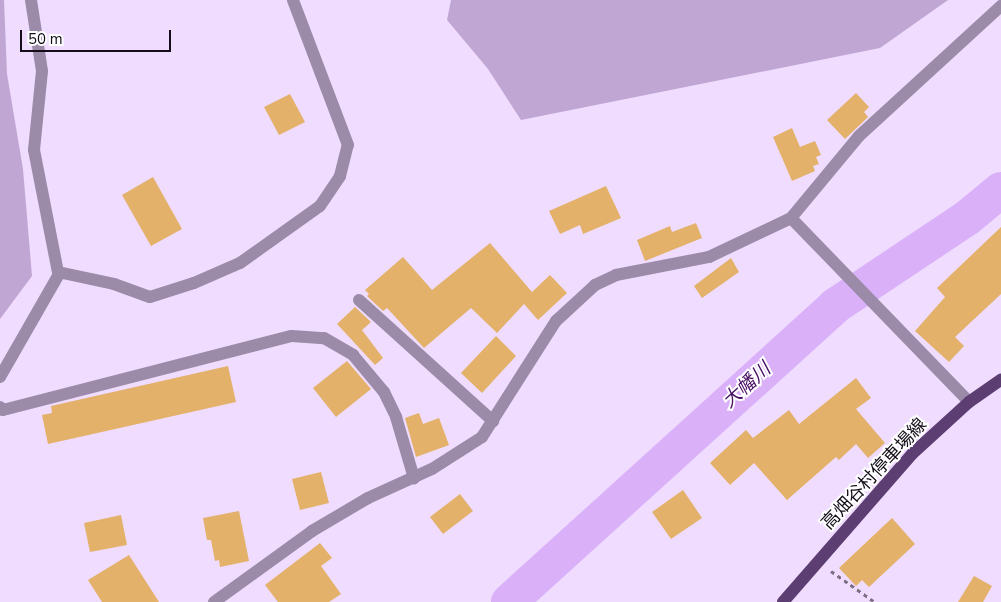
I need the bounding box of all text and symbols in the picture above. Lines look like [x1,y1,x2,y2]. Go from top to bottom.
scale bar [22,20,174,52]
text: 50 m [28,29,63,49]
water label: 大幡川 [718,358,776,414]
street label: 高畑谷村停車場線 [817,414,931,534]

